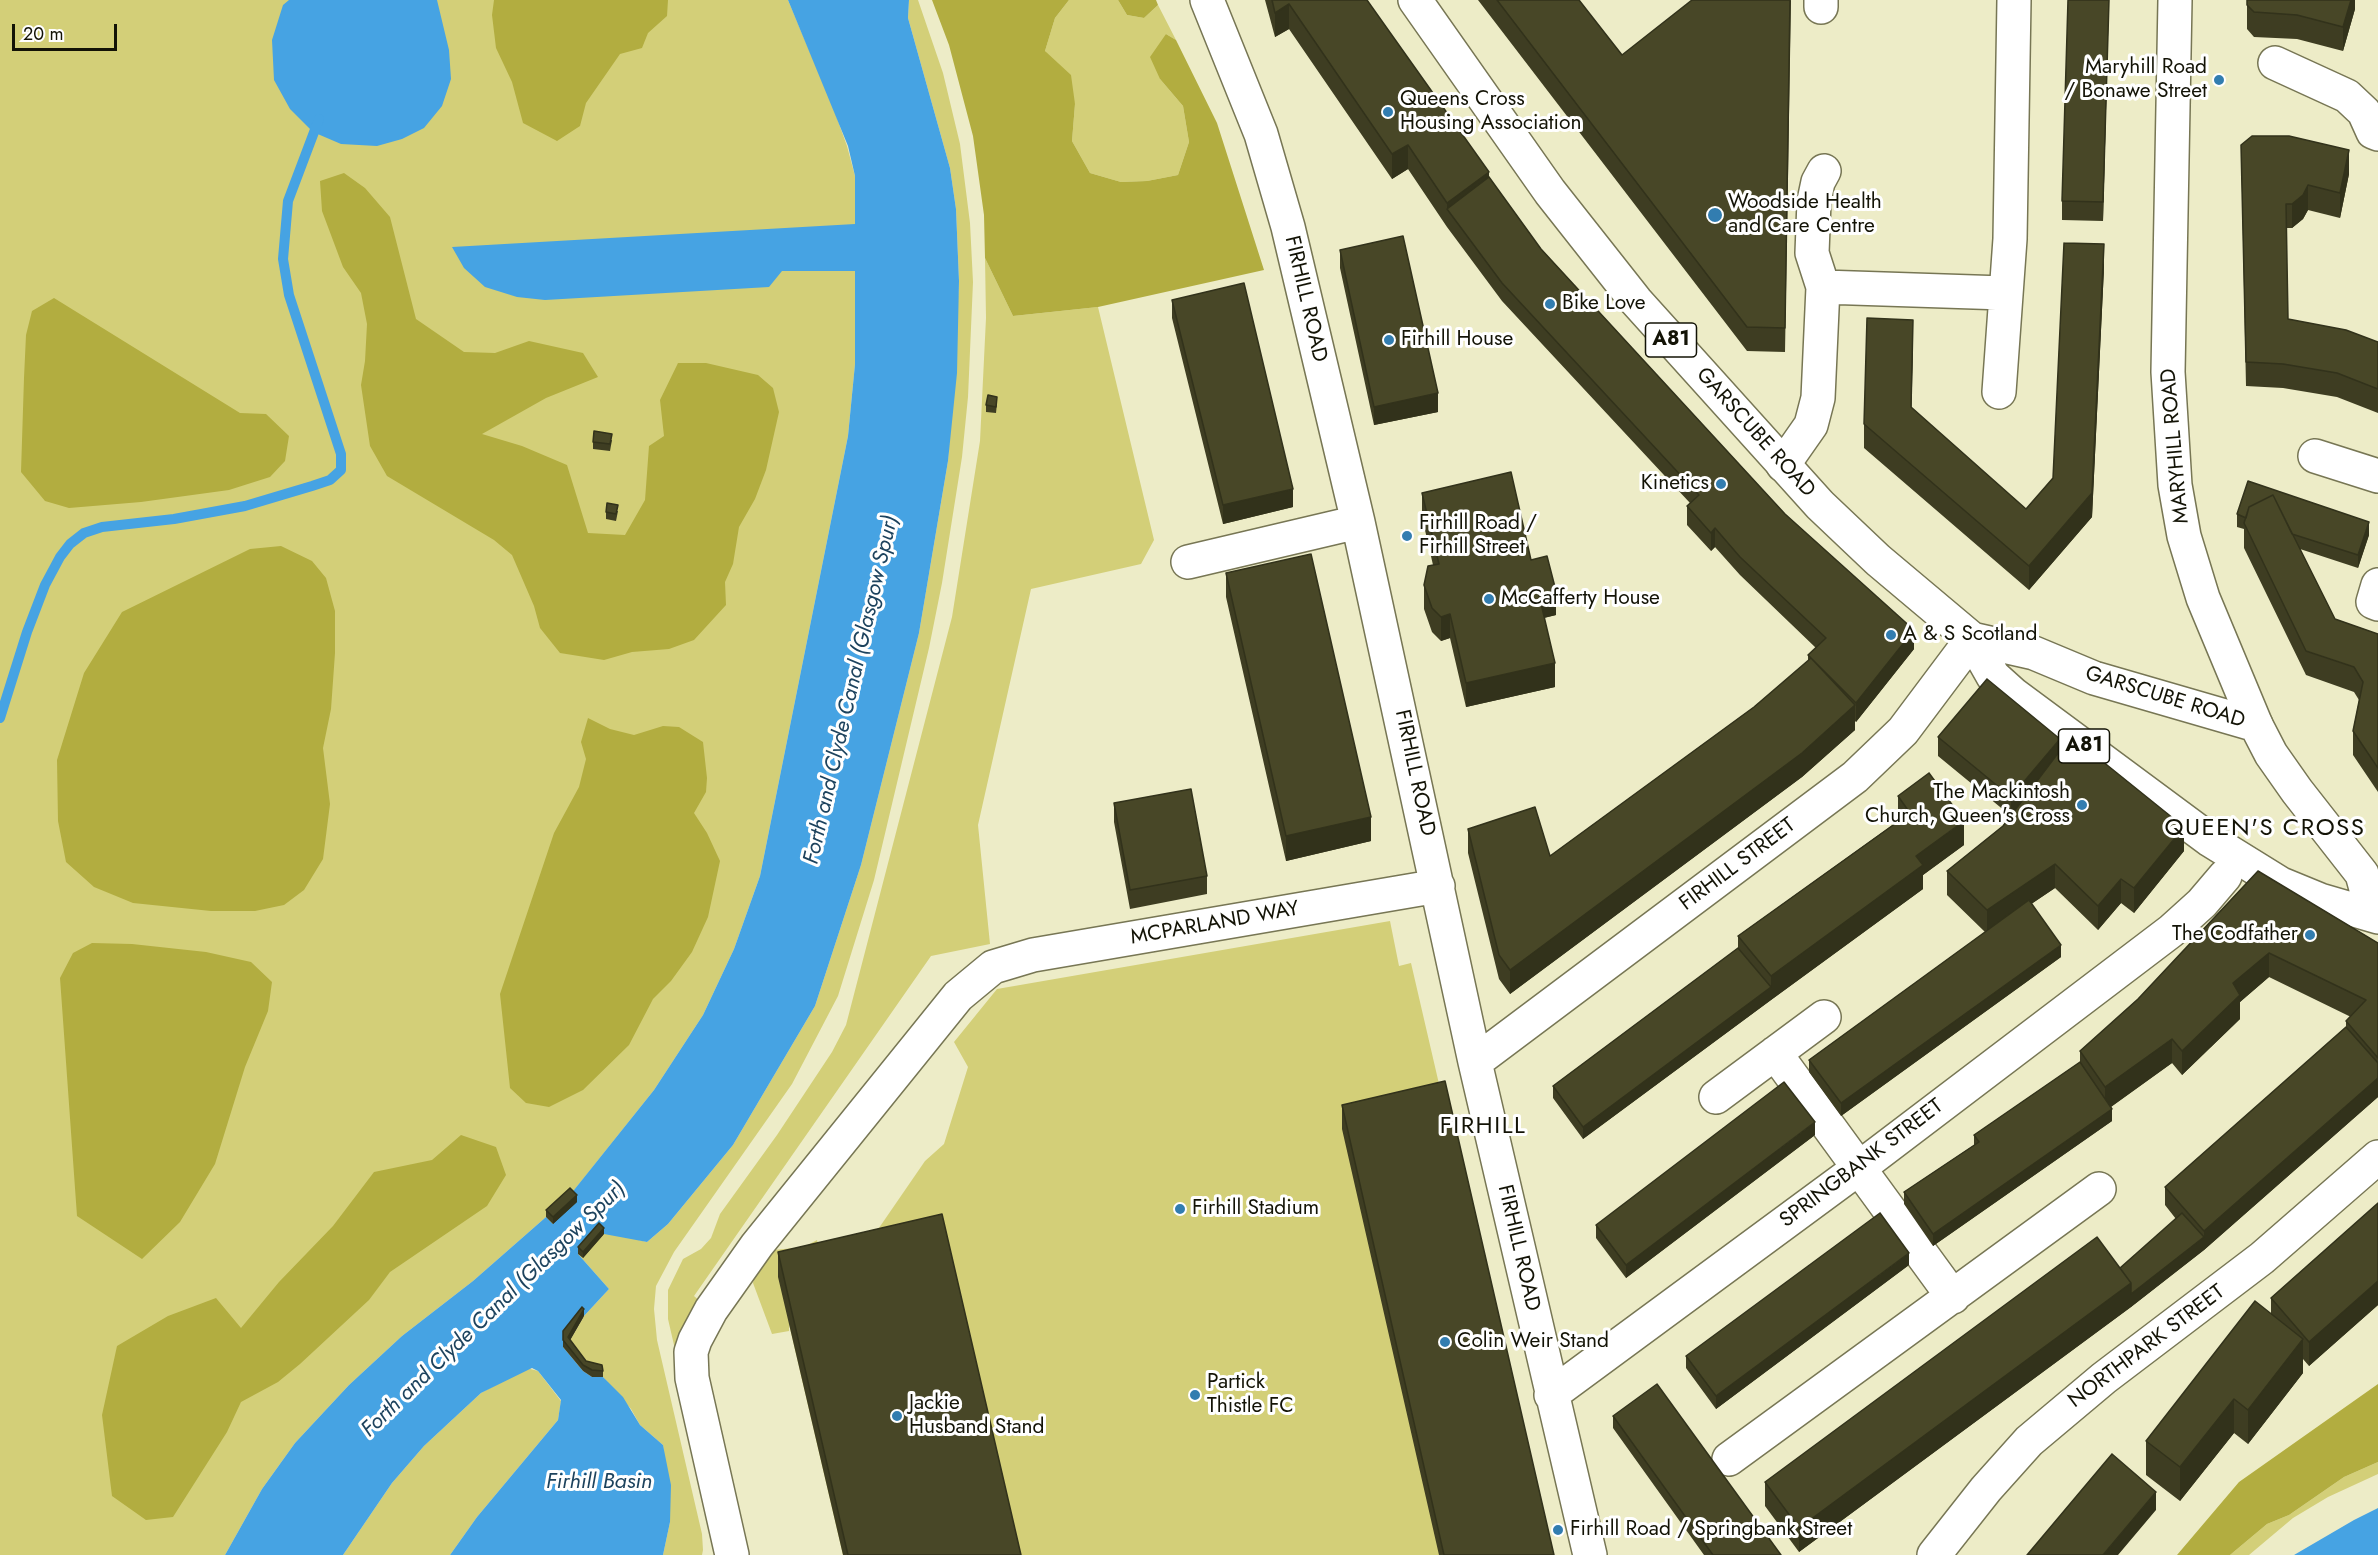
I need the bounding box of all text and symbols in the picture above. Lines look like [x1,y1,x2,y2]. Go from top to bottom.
scale bar [15,12,120,50]
text: 20 m [23,21,63,47]
place label: Maryhill Road / Bonawe Street [2064,55,2207,105]
marker: Maryhill Road / Bonawe Street [2212,73,2226,87]
place label: Queens Cross Housing Association [1400,87,1582,137]
marker: Queens Cross Housing Association [1381,105,1395,119]
place label: Woodside Health and Care Centre [1728,190,1882,240]
marker: Woodside Health and Care Centre [1706,206,1724,224]
street label: FIRHILL ROAD [1278,234,1332,364]
place label: Bike Love [1562,291,1646,317]
marker: Bike Love [1543,297,1557,311]
road number: A81 [1646,323,1696,357]
place label: Firhill House [1401,327,1513,353]
marker: Firhill House [1382,333,1396,347]
street label: GARSCUBE ROAD [1690,363,1820,503]
street label: MARYHILL ROAD [2157,367,2195,525]
place label: Kinetics [1641,471,1709,497]
marker: Kinetics [1714,477,1728,491]
place label: Firhill Road / Firhill Street [1419,511,1537,561]
water label: Forth and Clyde Canal (Glasgow Spur) [799,513,905,867]
marker: Firhill Road / Firhill Street [1400,529,1414,543]
place label: McCafferty House [1501,586,1660,612]
marker: McCafferty House [1482,592,1496,606]
place label: A & S Scotland [1903,622,2037,648]
marker: A & S Scotland [1884,628,1898,642]
street label: GARSCUBE ROAD [2082,662,2248,734]
street label: FIRHILL ROAD [1388,707,1440,839]
road number: A81 [2058,729,2110,763]
place label: The Mackintosh Church, Queen's Cross [1865,780,2070,830]
marker: The Mackintosh Church, Queen's Cross [2075,798,2089,812]
street label: FIRHILL STREET [1675,813,1801,917]
district label: QUEEN'S CROSS [2165,815,2365,843]
street label: MCPARLAND WAY [1129,897,1301,951]
place label: The Codfather [2172,922,2298,948]
marker: The Codfather [2303,928,2317,942]
street label: SPRINGBANK STREET [1775,1094,1949,1234]
district label: FIRHILL [1440,1113,1526,1141]
water label: Forth and Clyde Canal (Glasgow Spur) [356,1177,632,1443]
street label: FIRHILL ROAD [1491,1183,1545,1313]
place label: Firhill Stadium [1192,1196,1319,1222]
marker: Firhill Stadium [1173,1202,1187,1216]
street label: NORTHPARK STREET [2064,1280,2230,1414]
place label: Colin Weir Stand [1457,1329,1609,1355]
marker: Colin Weir Stand [1438,1335,1452,1349]
place label: Partick Thistle FC [1207,1370,1294,1420]
marker: Partick Thistle FC [1188,1388,1202,1402]
place label: Jackie Husband Stand [909,1391,1045,1441]
marker: Jackie Husband Stand [890,1409,904,1423]
water label: Firhill Basin [546,1470,652,1496]
place label: Firhill Road / Springbank Street [1570,1517,1852,1543]
marker: Firhill Road / Springbank Street [1551,1523,1565,1537]

